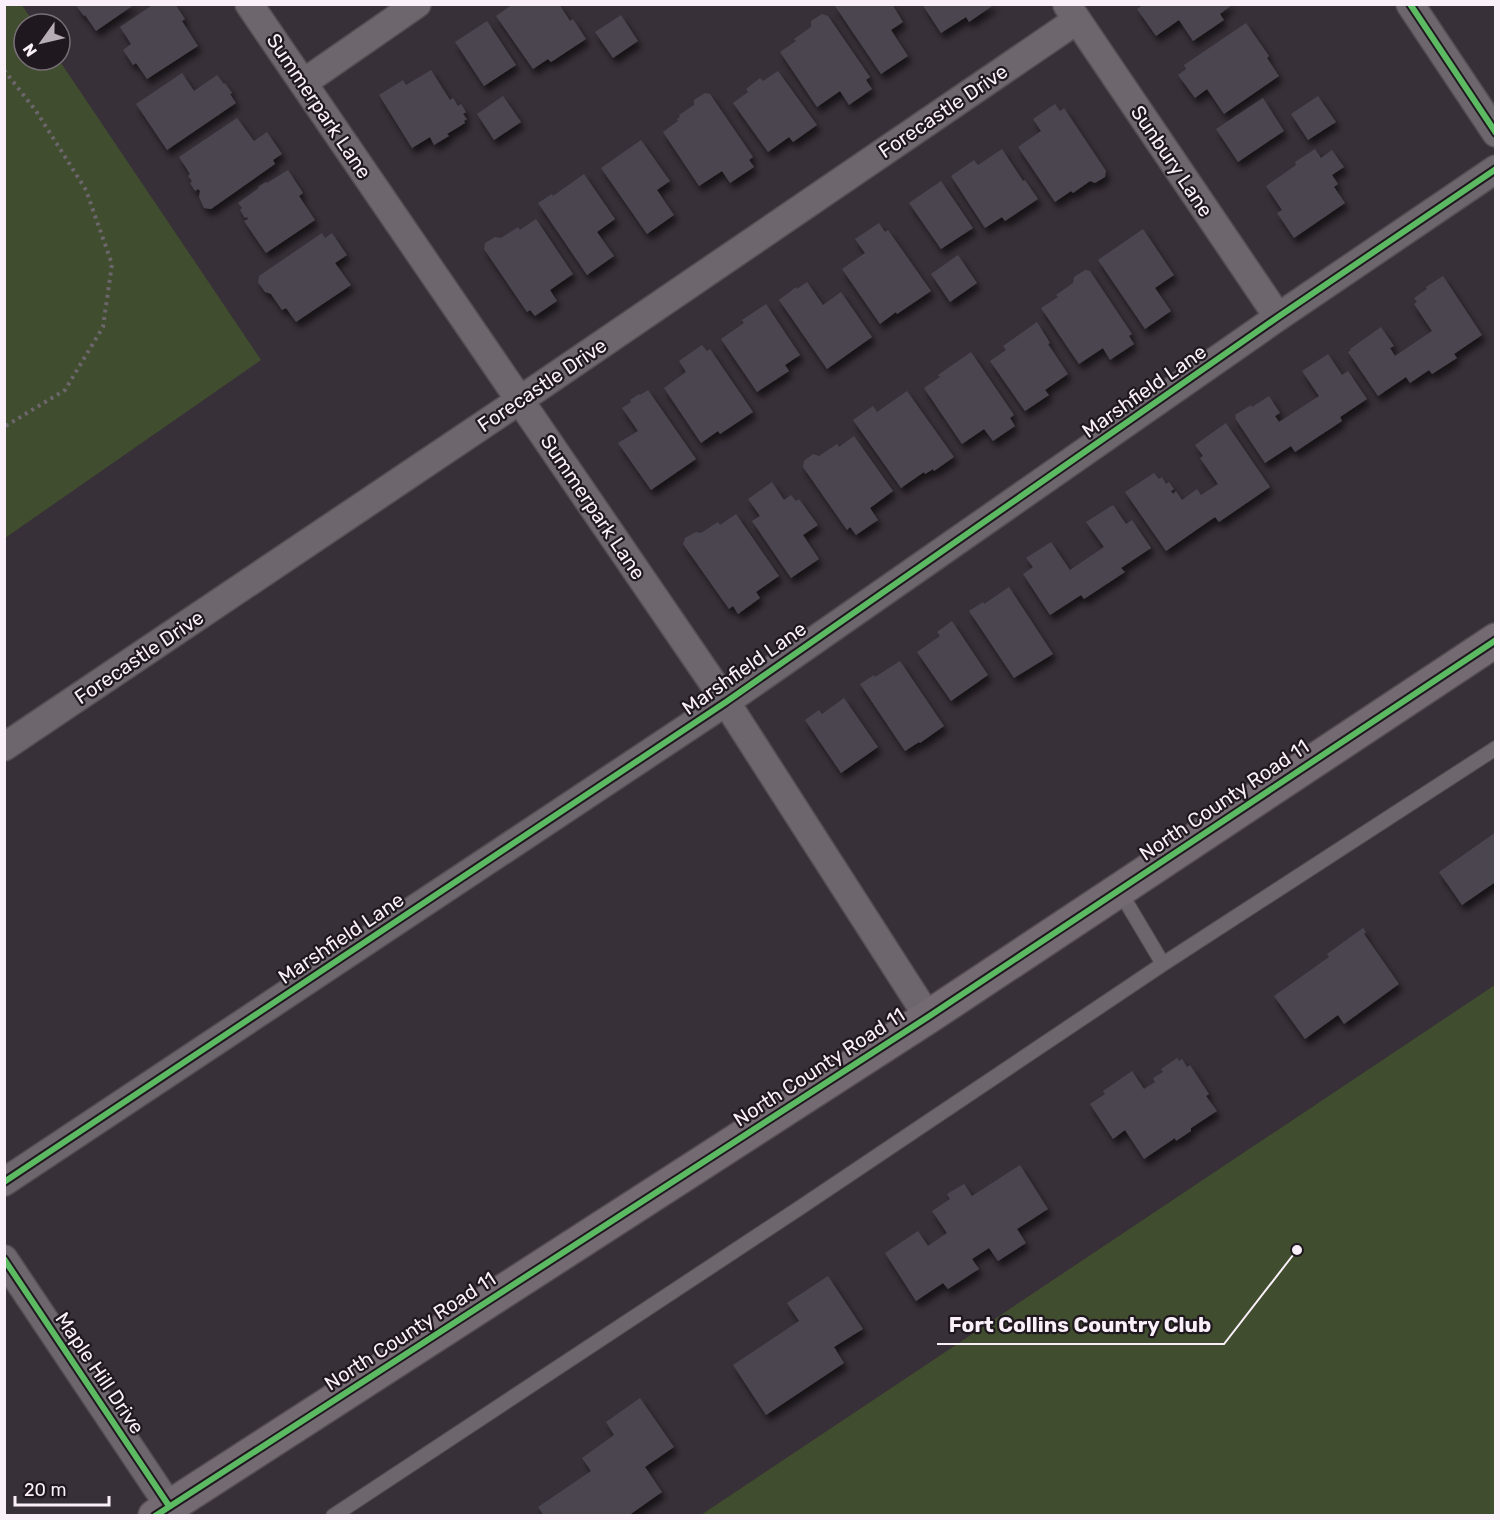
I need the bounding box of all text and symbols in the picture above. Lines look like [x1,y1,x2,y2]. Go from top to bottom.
north arrow [12,12,72,72]
street label: Summerpark Lane [262,29,376,183]
text: N [19,40,41,60]
street label: Forecastle Drive [874,59,1012,163]
street label: Sunbury Lane [1126,101,1218,221]
street label: Forecastle Drive [473,333,611,437]
street label: Marshfield Lane [1077,339,1211,443]
street label: Summerpark Lane [536,430,650,584]
street label: Forecastle Drive [70,605,208,709]
street label: Marshfield Lane [677,616,811,720]
street label: North County Road 11 [1135,734,1313,866]
street label: Marshfield Lane [274,887,408,989]
street label: North County Road 11 [729,1003,909,1131]
street label: North County Road 11 [320,1267,500,1395]
callout: Fort Collins Country Club [937,1305,1224,1344]
street label: Maple Hill Drive [50,1308,150,1438]
text: Fort Collins Country Club [949,1312,1211,1337]
scale bar [15,1469,110,1507]
text: 20 m [24,1479,66,1501]

